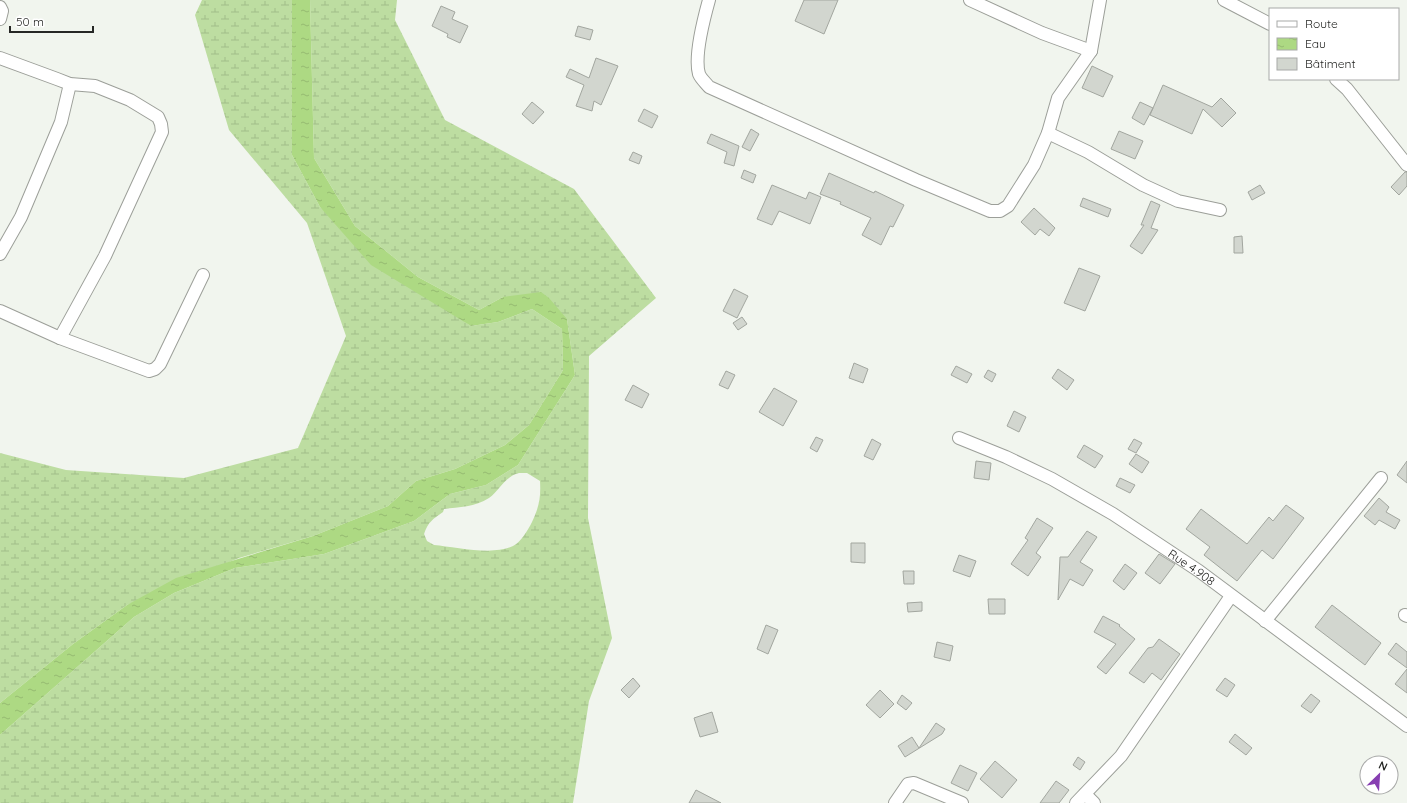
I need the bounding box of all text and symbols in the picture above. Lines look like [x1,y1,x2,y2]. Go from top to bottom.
scale bar [10,8,93,34]
legend [1269,8,1399,80]
text: 50 m [16,14,44,29]
text: Route [1305,16,1338,31]
text: Eau [1305,36,1326,51]
text: Bâtiment [1305,56,1355,71]
street label: Rue 4.908 [1166,545,1218,588]
north arrow [1359,755,1399,795]
text: N [1377,758,1390,774]

